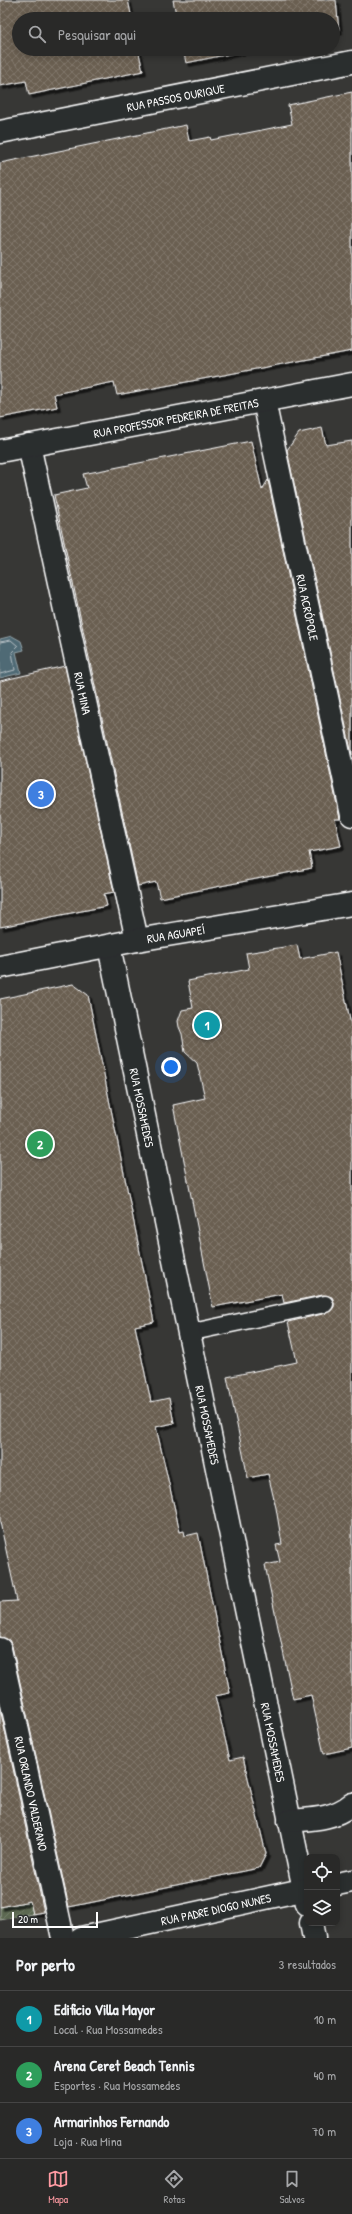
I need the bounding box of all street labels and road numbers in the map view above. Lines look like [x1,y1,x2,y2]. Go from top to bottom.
street label: RUA PASSOS OURIQUE [125,79,227,115]
street label: RUA PROFESSOR PEDREIRA DE FREITAS [92,393,260,442]
street label: RUA ACRÓPOLE [293,573,323,643]
street label: RUA MINA [70,670,96,716]
street label: RUA AGUAPEÍ [145,920,206,947]
street label: RUA MOSSAMEDES [126,1067,159,1149]
street label: RUA MOSSAMEDES [192,1384,225,1466]
street label: RUA MOSSAMEDES [257,1701,290,1784]
street label: RUA ORLANDO VALDERANO [11,1735,52,1853]
street label: RUA PADRE DIOGO NUNES [159,1888,273,1929]

